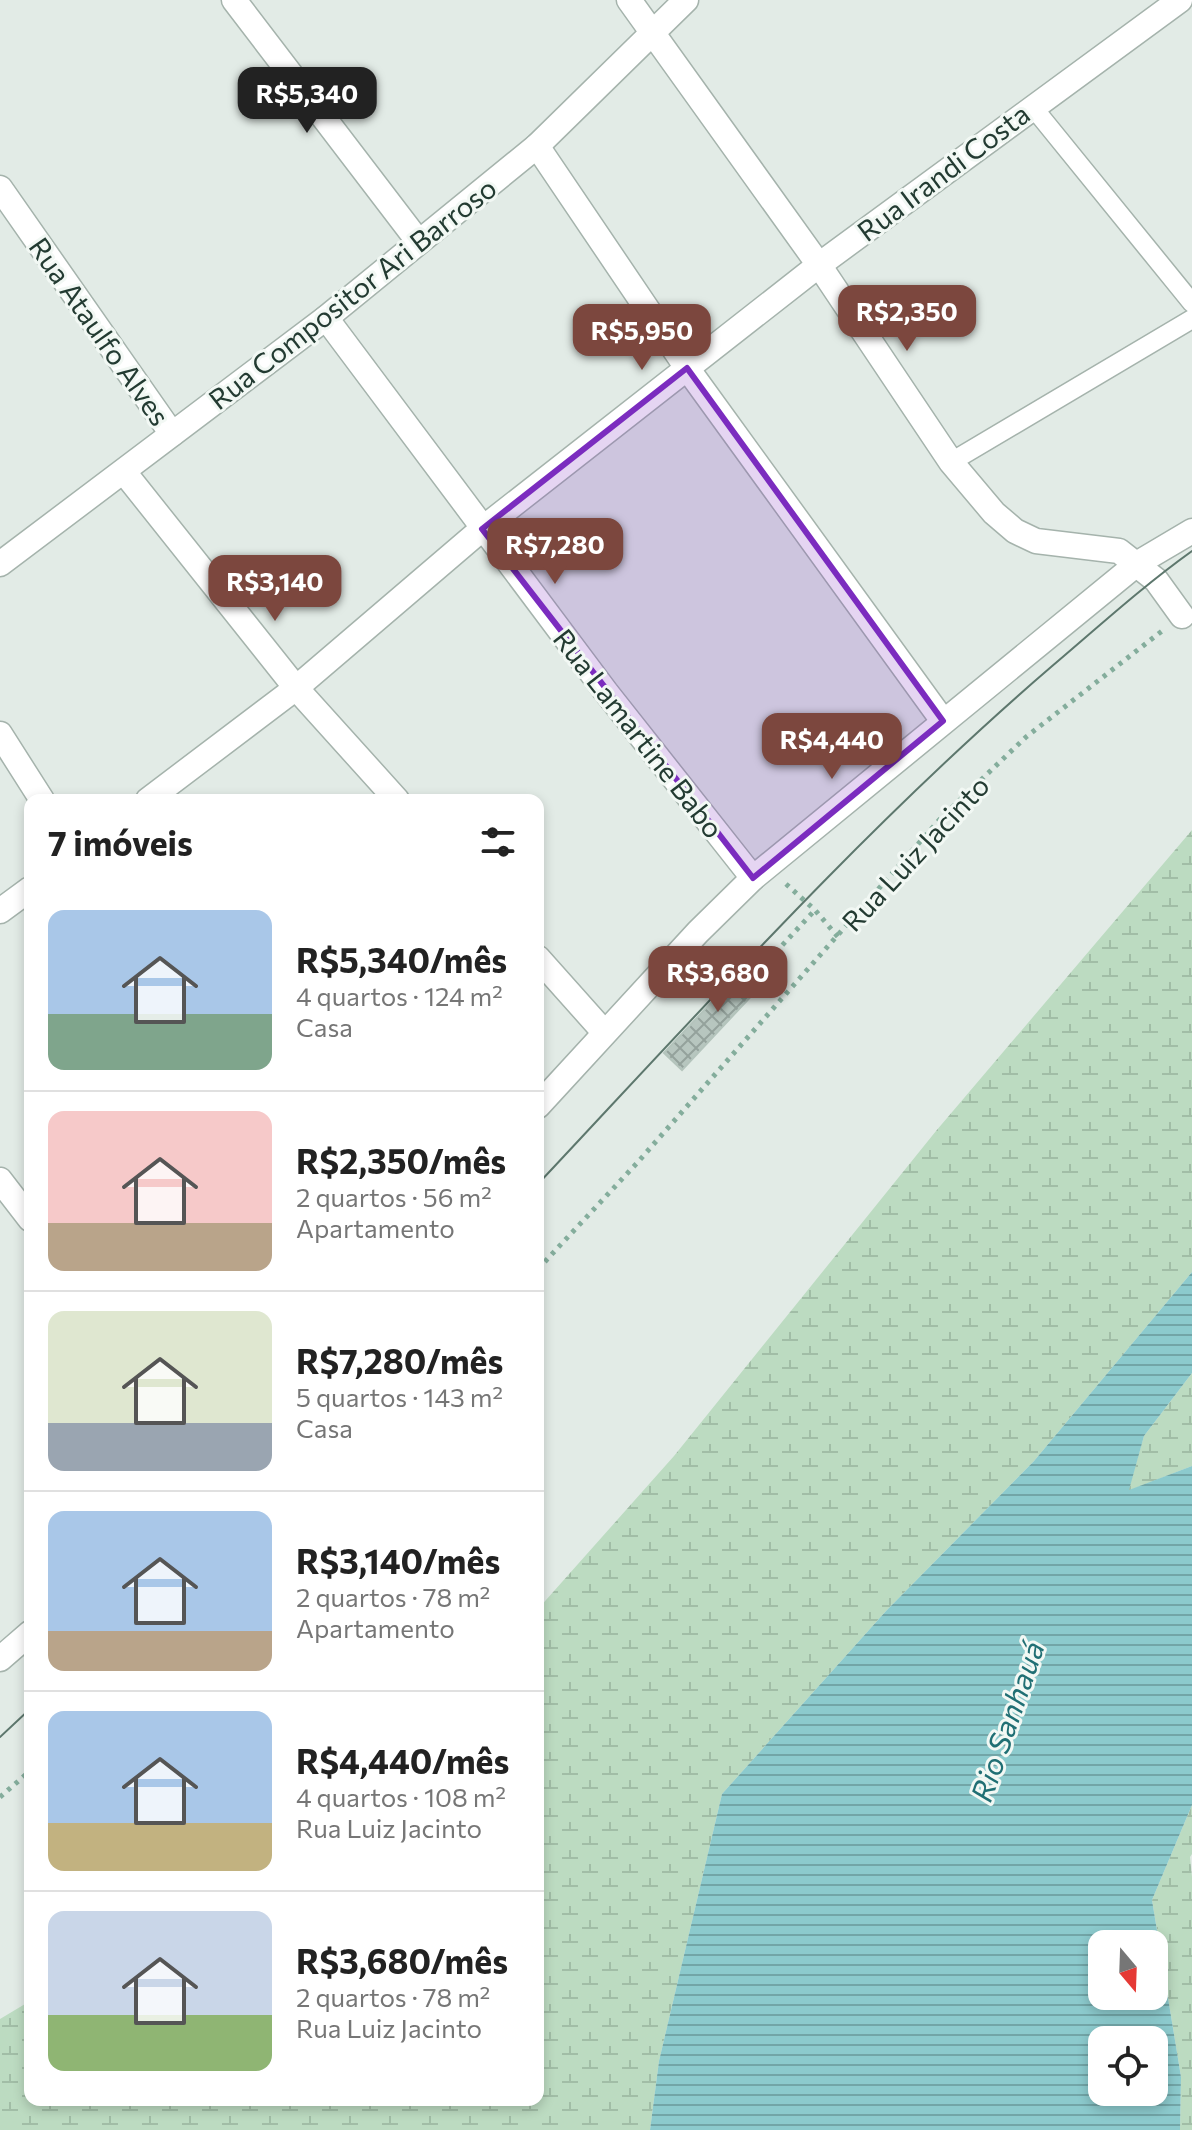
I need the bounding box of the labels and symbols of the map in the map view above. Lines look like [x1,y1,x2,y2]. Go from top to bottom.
pin: R$5,340 [233,67,381,135]
street label: Rua Irandi Costa [850,96,1036,248]
street label: Rua Compositor Ari Barroso [201,170,503,416]
street label: Rua Ataulfo Alves [23,230,177,432]
pin: R$2,350 [833,285,981,353]
pin: R$5,950 [568,304,716,372]
pin: R$7,280 [481,518,629,586]
pin: R$3,140 [201,555,349,623]
street label: Rua Lamartine Babo [547,622,731,844]
pin: R$4,440 [758,713,906,781]
street label: Rua Luiz Jacinto [834,768,996,938]
pin: R$3,680 [644,946,792,1014]
water label: Rio Sanhauá [961,1636,1051,1806]
north arrow [1088,1930,1168,2010]

